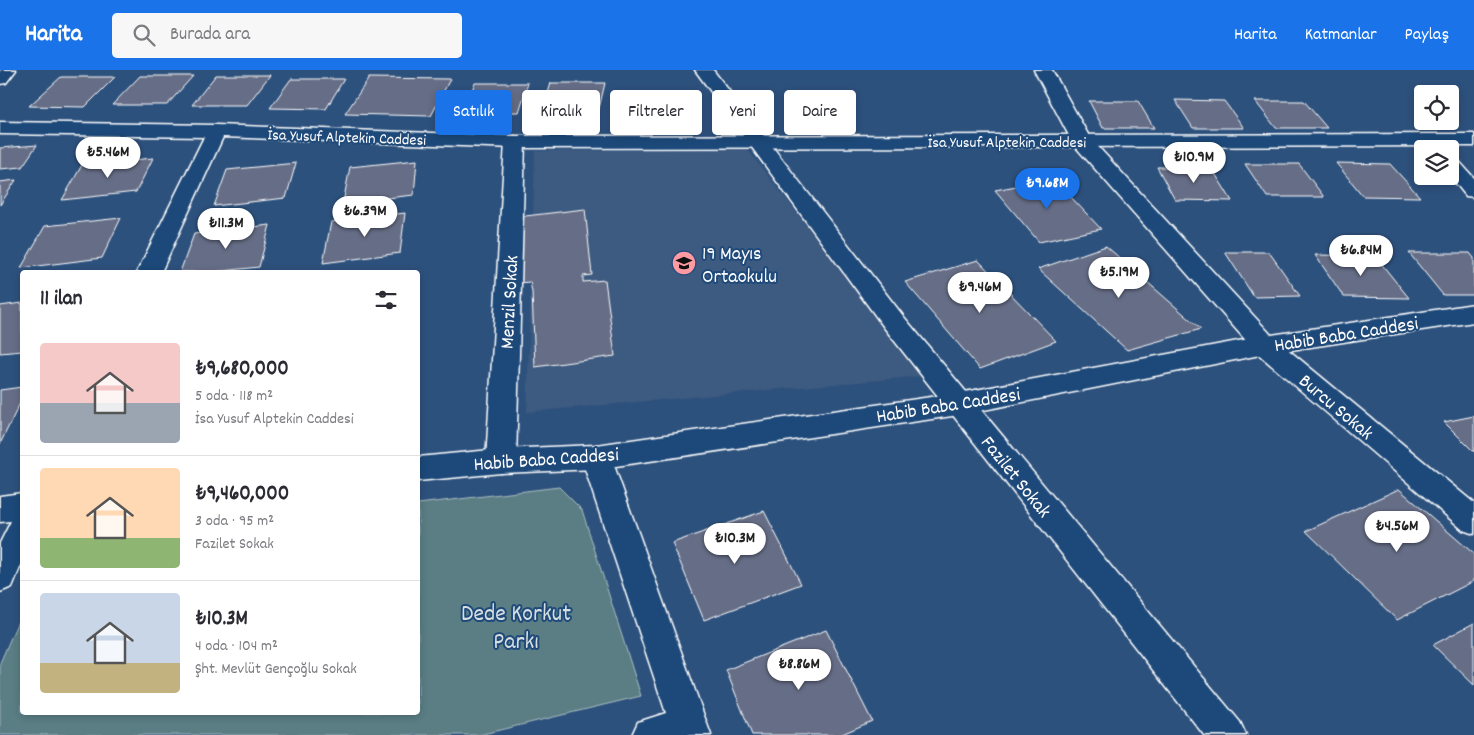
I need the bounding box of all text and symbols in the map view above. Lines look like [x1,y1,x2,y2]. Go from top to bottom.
search box [112,13,462,58]
text: Harita [25,18,82,52]
icon: search [130,21,158,49]
text: Burada ara [170,22,250,49]
text: Harita [1234,23,1277,48]
text: Katmanlar [1305,23,1377,48]
text: Paylaş [1405,23,1449,48]
map controls [1414,85,1459,185]
button: locate [1414,85,1459,130]
chip: Satılık [435,90,512,135]
chip: Kiralık [522,90,600,135]
chip: Filtreler [610,90,702,135]
chip: Yeni [712,90,774,135]
chip: Daire [784,90,856,135]
street label: İsa Yusuf Alptekin Caddesi [267,124,427,153]
street label: İsa Yusuf Alptekin Caddesi [928,132,1086,155]
pin: ₺5.46M [67,136,149,179]
button: layers [1414,140,1459,185]
text: ₺5.46M [87,141,129,164]
pin: ₺10.9M [1153,142,1235,184]
text: ₺10.9M [1174,146,1214,169]
pin: ₺9.68M [1006,168,1088,210]
text: ₺9.68M [1026,172,1068,195]
pin: ₺6.39M [324,196,406,238]
text: ₺6.39M [343,200,387,223]
pin: ₺11.3M [185,208,267,250]
text: ₺11.3M [208,212,244,235]
pin: ₺6.84M [1320,234,1402,277]
text: ₺6.84M [1340,239,1382,262]
place label: 19 Mayıs Ortaokulu [702,241,777,292]
school or university icon: 19 Mayıs Ortaokulu [671,250,697,276]
street label: Menzil Sokak [495,255,527,350]
pin: ₺5.19M [1078,256,1160,299]
text: ₺5.19M [1099,261,1139,284]
pin: ₺9.46M [939,272,1021,314]
text: ₺9.46M [959,276,1001,299]
text: 11 ilan [40,285,82,315]
icon: filters [372,286,400,314]
street label: Habib Baba Caddesi [1272,311,1421,361]
text: ₺9,680,000 [195,355,289,385]
icon: home [80,363,140,423]
street label: Burcu Sokak [1291,369,1379,448]
street label: Habib Baba Caddesi [874,382,1023,432]
text: 5 oda · 118 m² [195,385,273,408]
text: İsa Yusuf Alptekin Caddesi [195,408,354,431]
street label: Fazilet Sokak [973,431,1057,525]
street label: Habib Baba Caddesi [473,442,620,480]
text: ₺9,460,000 [195,480,289,510]
icon: home [80,488,140,548]
text: 3 oda · 95 m² [195,510,274,533]
pin: ₺4.56M [1356,510,1438,553]
text: ₺4.56M [1376,515,1418,538]
pin: ₺10.3M [694,522,776,565]
text: ₺10.3M [715,527,755,550]
text: Fazilet Sokak [195,533,274,556]
park label: Dede Korkut Parkı [461,598,571,660]
text: ₺10.3M [195,605,248,635]
icon: home [80,613,140,673]
text: 4 oda · 104 m² [195,635,278,658]
pin: ₺8.86M [758,648,840,691]
text: ₺8.86M [778,653,820,676]
text: Şht. Mevlüt Gençoğlu Sokak [195,658,357,681]

